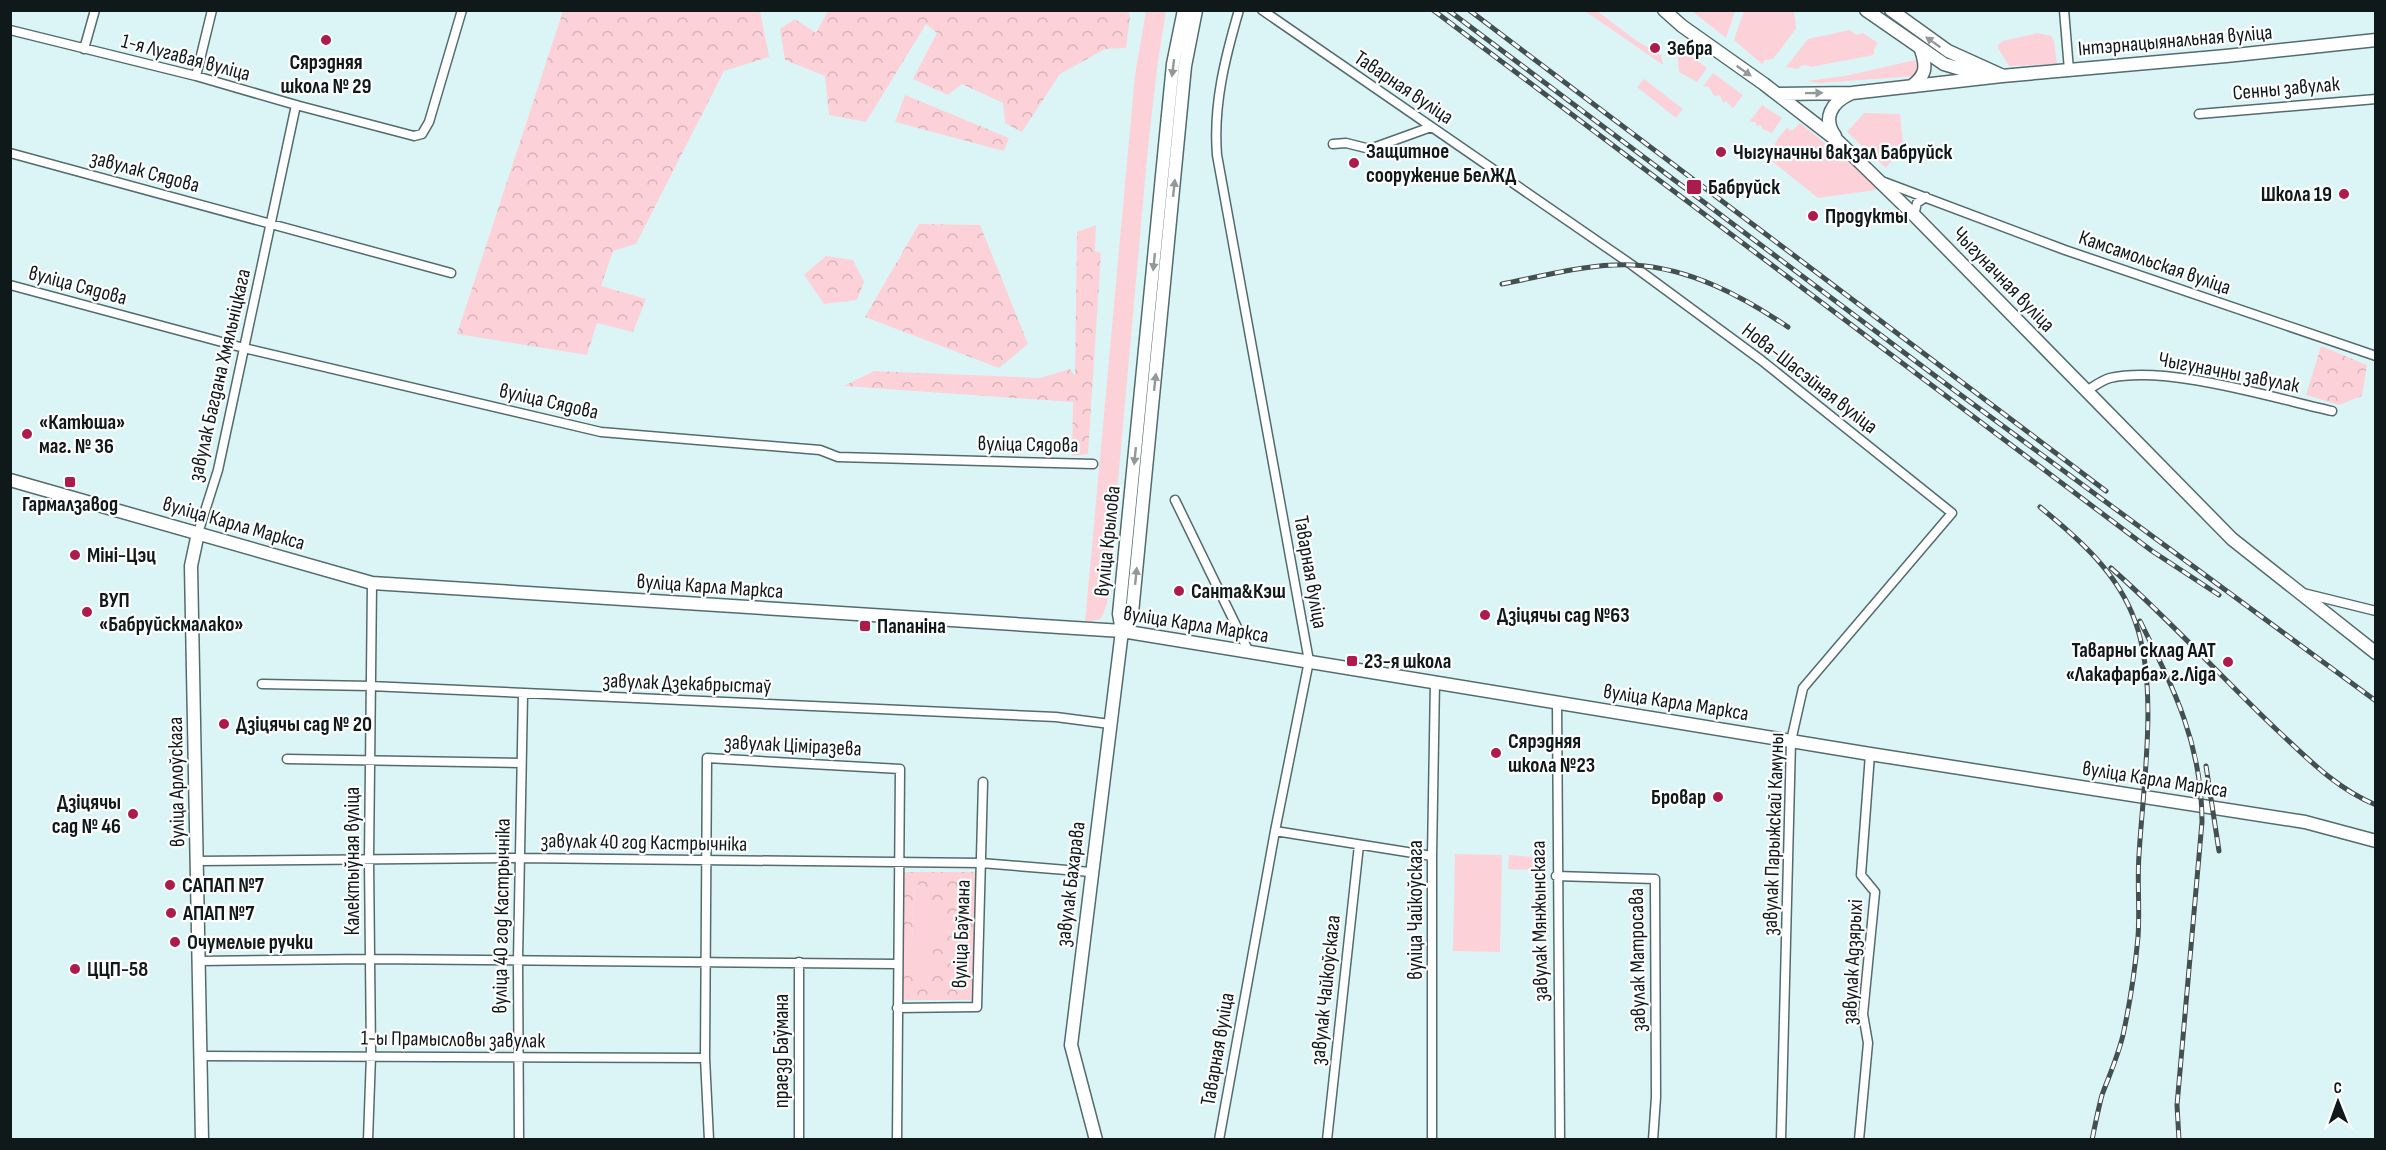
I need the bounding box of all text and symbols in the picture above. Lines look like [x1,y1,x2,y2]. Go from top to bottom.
street label: Інтэрнацыянальная вуліца [2077,20,2273,61]
street label: 1-я Лугавая вуліца [119,28,253,87]
marker: Сярэдняя школа № 29 [319,33,333,47]
place label: Зебра [1667,36,1713,61]
one-way arrow [1926,36,1942,48]
marker: Зебра [1648,41,1662,55]
street label: Таварная вуліца [1349,45,1458,130]
place label: Сярэдняя школа № 29 [281,50,371,99]
one-way arrow [1168,59,1178,78]
one-way arrow [1736,65,1752,77]
street label: Сенны завулак [2232,71,2341,106]
one-way arrow [1805,89,1824,98]
place label: Защитное сооружение БелЖД [1366,139,1516,188]
place label: Чыгуначны вакзал Бабруйск [1733,140,1953,165]
street label: завулак Сядова [88,145,202,198]
marker: Чыгуначны вакзал Бабруйск [1714,145,1728,159]
marker: Защитное сооружение БелЖД [1347,156,1361,170]
place label: Бабруйск [1708,175,1780,200]
one-way arrow [1169,178,1179,197]
marker: Бабруйск [1685,178,1703,196]
place label: Школа 19 [2261,182,2332,207]
marker: Школа 19 [2337,187,2351,201]
place label: Продукты [1825,204,1908,229]
marker: Продукты [1806,209,1820,223]
street label: Чыгуначная вуліца [1947,221,2060,337]
street label: Камсамольская вуліца [2076,225,2234,300]
one-way arrow [1149,253,1159,272]
street label: вуліца Сядова [26,260,130,311]
street label: завулак Багдана Хмяльніцкага [183,266,256,484]
street label: Нова-Шасэйная вуліца [1737,318,1883,439]
street label: Чыгуначны завулак [2156,347,2302,398]
one-way arrow [1150,372,1160,391]
street label: вуліца Сядова [497,378,601,425]
place label: «Катюша» маг. № 36 [39,410,125,459]
marker: «Катюша» маг. № 36 [20,427,34,441]
street label: вуліца Сядова [977,431,1079,458]
one-way arrow [1130,447,1140,466]
marker: Гармалзавод [63,475,77,489]
street label: вуліца Крылова [1089,484,1126,598]
street label: вуліца Карла Маркса [160,491,308,556]
place label: Гармалзавод [22,492,118,517]
street label: Таварная вуліца [1288,514,1333,630]
place label: Міні-Цэц [87,543,156,568]
marker: Міні-Цэц [68,548,82,562]
one-way arrow [1131,566,1141,585]
street label: вуліца Карла Маркса [636,569,784,604]
place label: Санта&Кэш [1191,579,1286,604]
marker: Санта&Кэш [1172,584,1186,598]
place label: ВУП «Бабруйскмалако» [99,588,244,637]
street label: вуліца Карла Маркса [1121,601,1270,648]
place label: Дзіцячы сад №63 [1497,603,1630,628]
marker: ВУП «Бабруйскмалако» [80,605,94,619]
marker: Дзіцячы сад №63 [1478,608,1492,622]
place label: Папаніна [877,614,946,639]
marker: Папаніна [858,619,872,633]
place label: Таварны склад ААТ «Лакафарба» г.Ліда [2066,638,2216,687]
place label: 23-я школа [1364,649,1451,674]
marker: 23-я школа [1345,654,1359,668]
marker: Таварны склад ААТ «Лакафарба» г.Ліда [2221,655,2235,669]
street label: завулак Дзекабрыстаў [602,668,772,699]
street label: вуліца Карла Маркса [1601,679,1750,726]
place label: Дзіцячы сад № 20 [236,712,372,737]
street label: вуліца Арлоўскага [163,717,190,847]
marker: Дзіцячы сад № 20 [217,717,231,731]
street label: завулак Ціміразева [724,729,862,762]
place label: Сярэдняя школа №23 [1508,729,1595,778]
street label: завулак Парыжскай Камуны [1757,732,1790,936]
marker: Сярэдняя школа №23 [1489,746,1503,760]
street label: вуліца Карла Маркса [2080,756,2229,803]
place label: Бровар [1651,785,1706,810]
street label: Калектыўная вуліца [340,787,365,935]
place label: Дзіцячы сад № 46 [52,790,121,839]
marker: Бровар [1711,790,1725,804]
marker: Дзіцячы сад № 46 [126,807,140,821]
street label: вуліца 40 год Кастрычніка [487,818,516,1014]
street label: завулак Бахарава [1050,820,1091,948]
street label: завулак 40 год Кастрычніка [541,828,747,857]
street label: вуліца Чайкоўскага [1403,840,1428,980]
street label: завулак Мянжынскага [1526,840,1553,1002]
place label: САПАП №7 [182,873,265,898]
marker: САПАП №7 [163,878,177,892]
street label: вуліца Баўмана [947,879,976,989]
street label: завулак Матросава [1624,888,1651,1032]
street label: завулак Адзярыхі [1837,899,1868,1025]
place label: АПАП №7 [182,901,255,926]
marker: АПАП №7 [164,906,178,920]
street label: завулак Чайкоўскага [1305,914,1346,1066]
place label: Очумелые ручки [187,930,313,955]
marker: Очумелые ручки [168,935,182,949]
place label: ЦЦП-58 [87,957,148,982]
marker: ЦЦП-58 [68,962,82,976]
street label: Таварная вуліца [1195,991,1240,1107]
street label: праезд Баўмана [769,994,794,1108]
street label: 1-ы Прамысловы завулак [361,1025,546,1054]
north arrow [2308,1072,2368,1132]
text: С [2333,1079,2342,1098]

